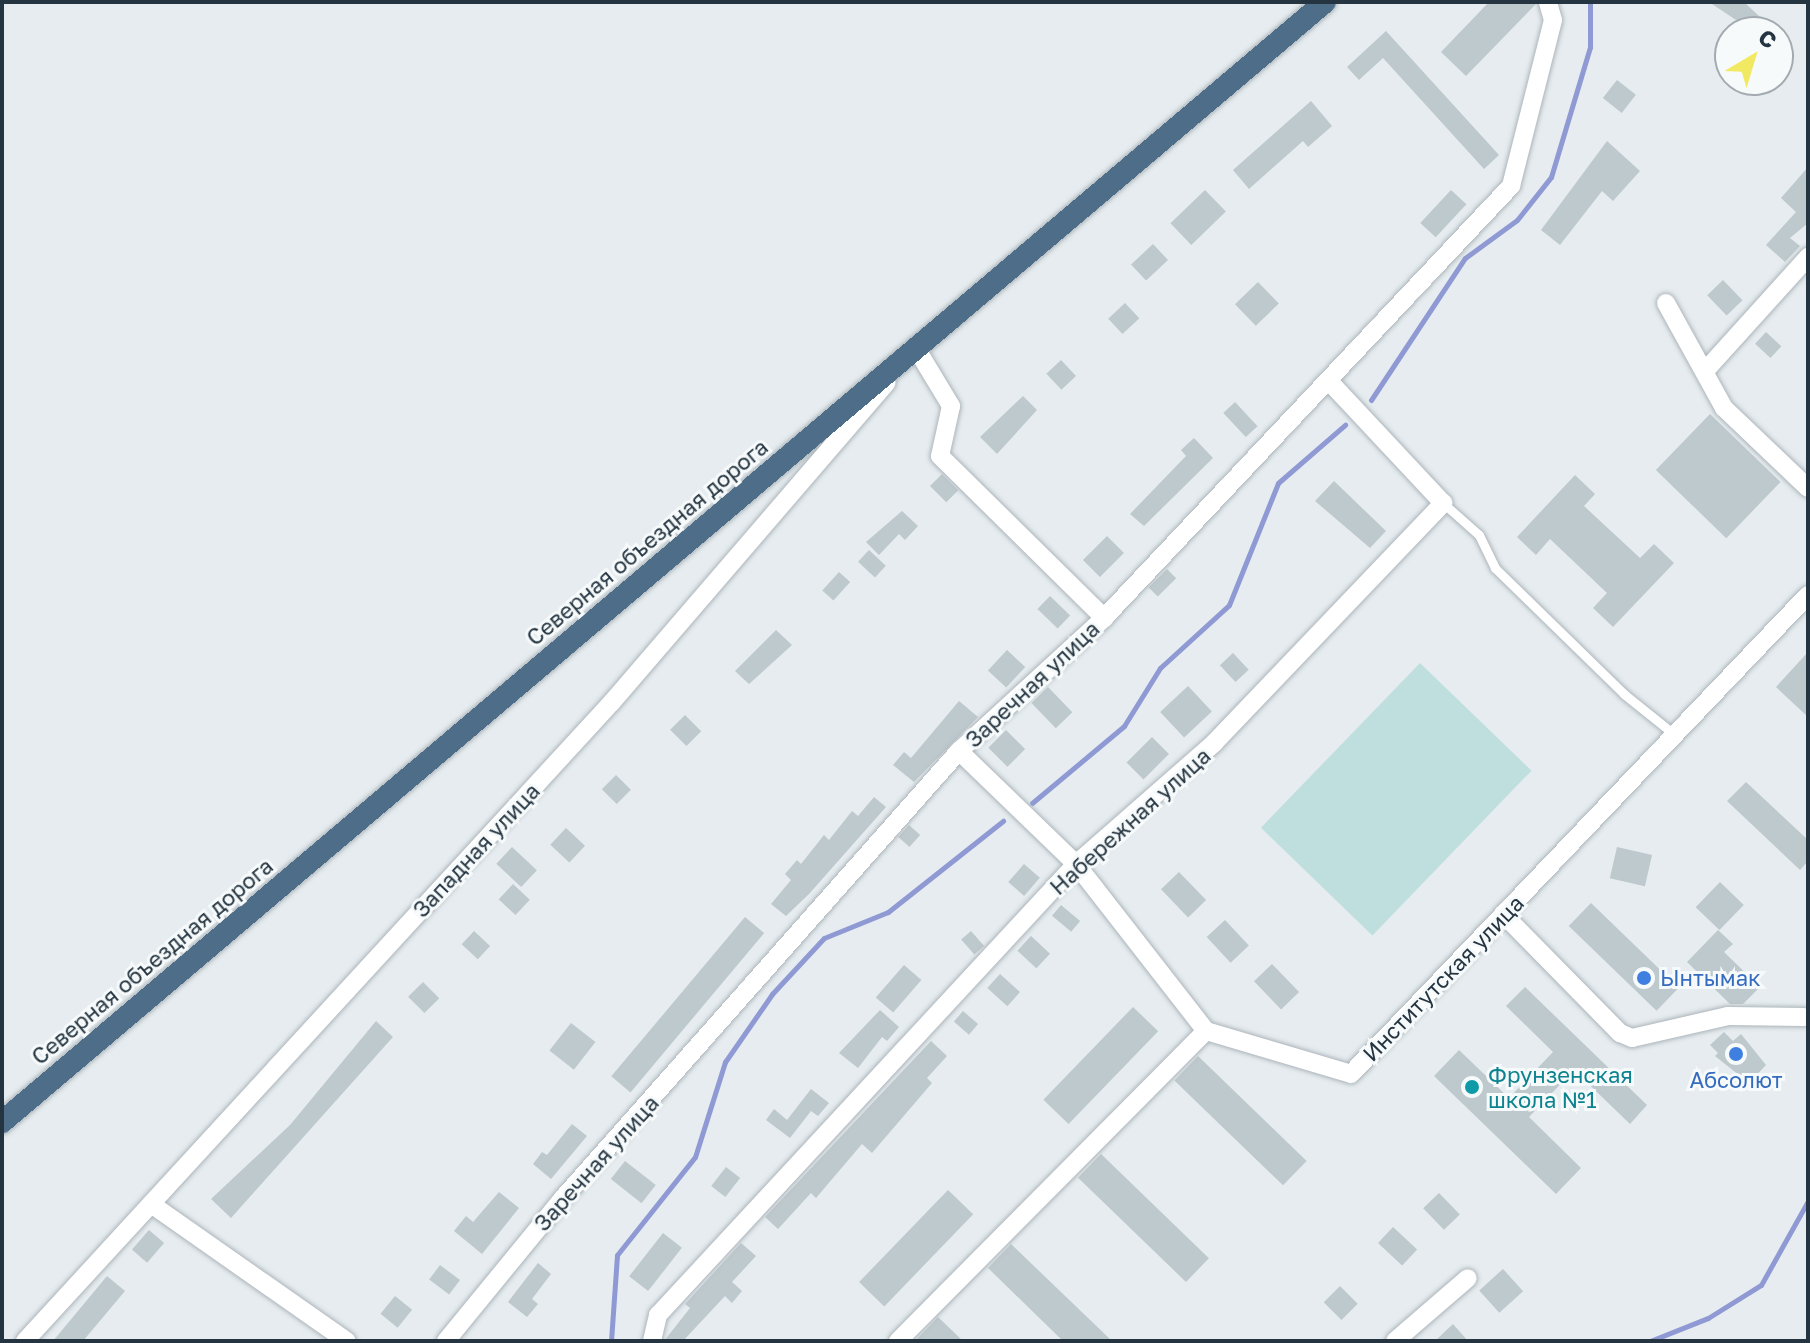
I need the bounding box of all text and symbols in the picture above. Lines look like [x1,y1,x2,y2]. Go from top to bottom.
north arrow [1714,16,1794,96]
text: С [1753,23,1782,54]
street label: Северная объездная дорога [521,433,773,651]
street label: Заречная улица [960,615,1104,753]
street label: Набережная улица [1044,742,1216,900]
street label: Западная улица [407,777,545,923]
street label: Северная объездная дорога [26,852,278,1070]
street label: Институтская улица [1357,890,1529,1066]
place label: Ынтымак [1660,965,1761,991]
marker: Ынтымак [1635,969,1653,987]
marker: Абсолют [1727,1045,1745,1063]
place label: Фрунзенская школа №1 [1488,1061,1633,1112]
place label: Абсолют [1689,1067,1783,1093]
marker: Фрунзенская школа №1 [1463,1078,1481,1096]
street label: Заречная улица [528,1090,664,1236]

